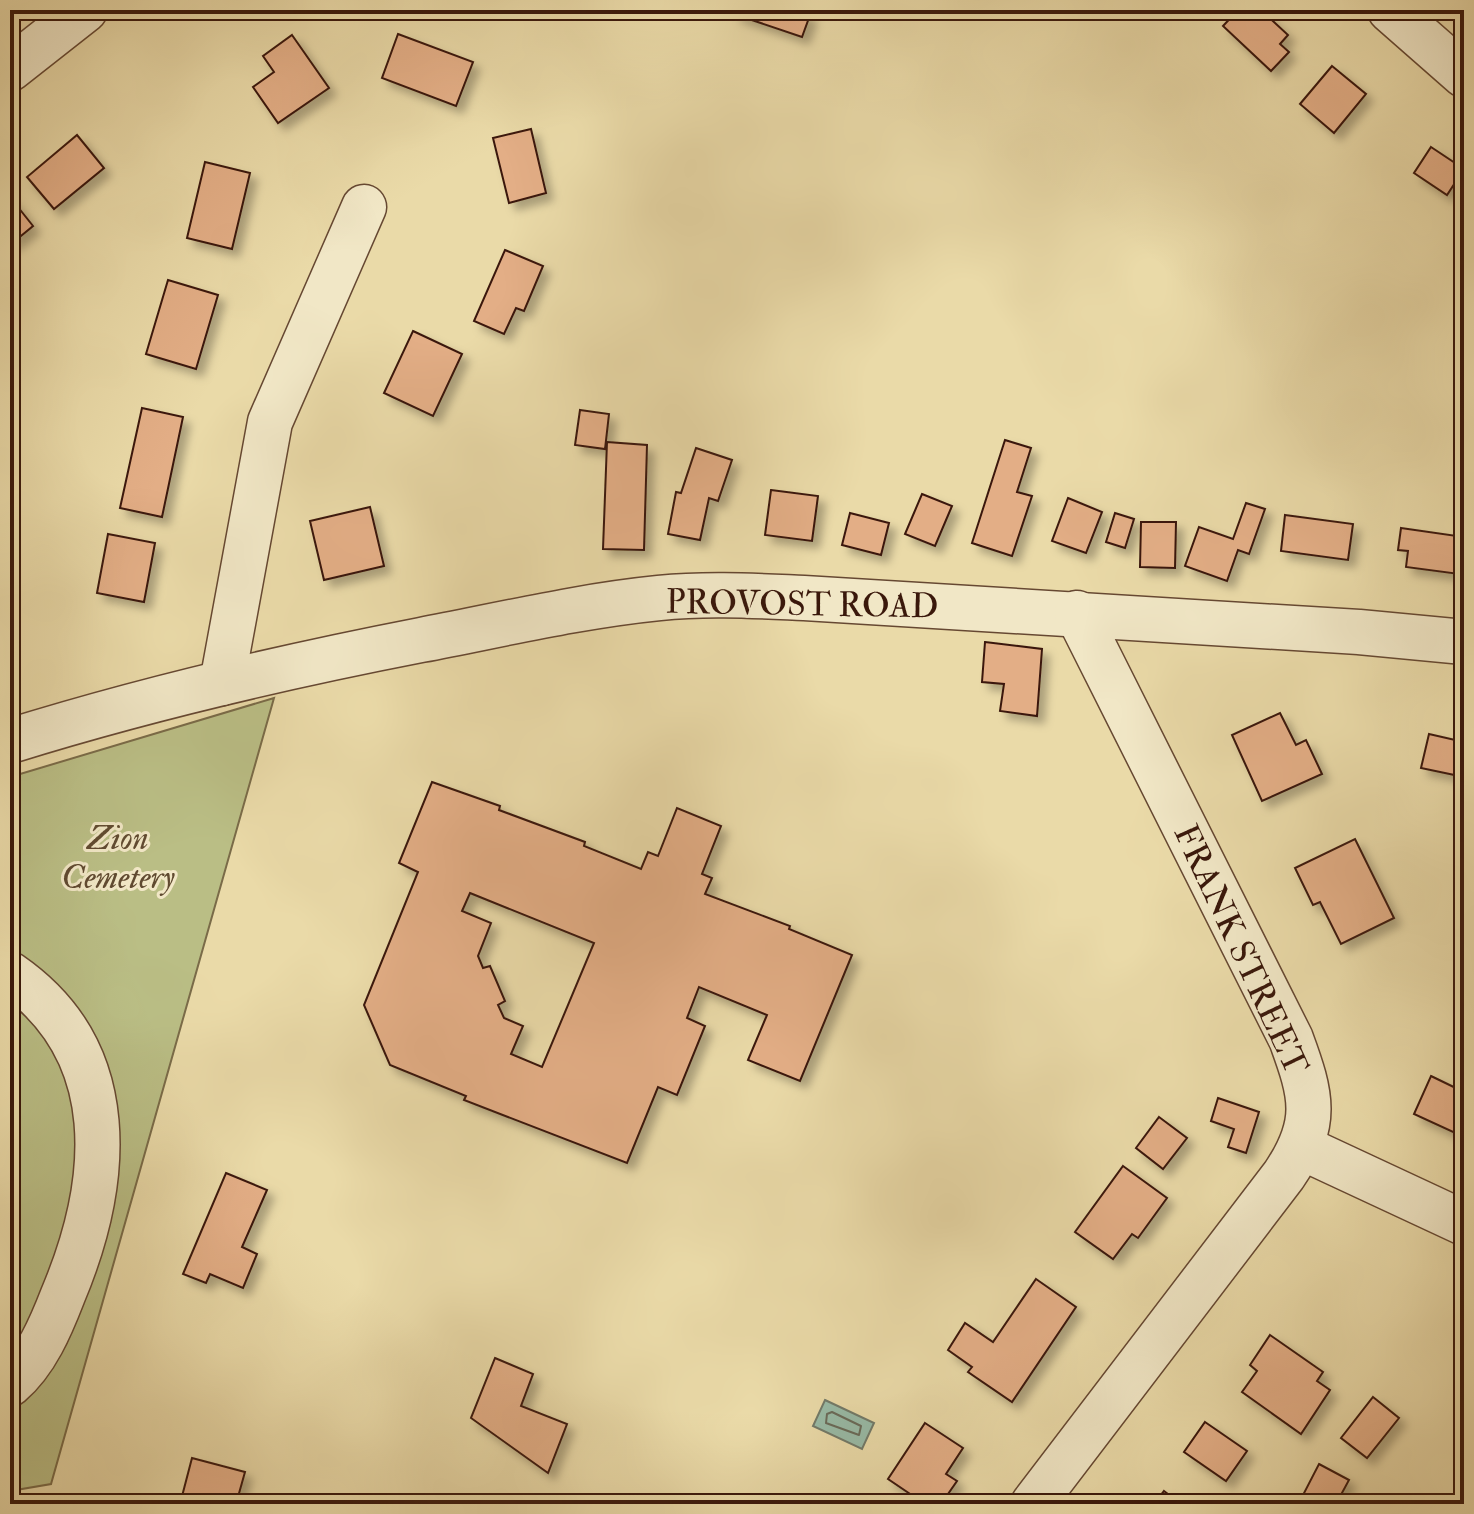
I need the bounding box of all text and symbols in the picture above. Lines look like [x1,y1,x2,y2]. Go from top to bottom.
street label: PROVOST ROAD [665,581,939,628]
park label: Zion Cemetery [61,817,175,899]
street label: FRANK STREET [1164,818,1317,1082]

